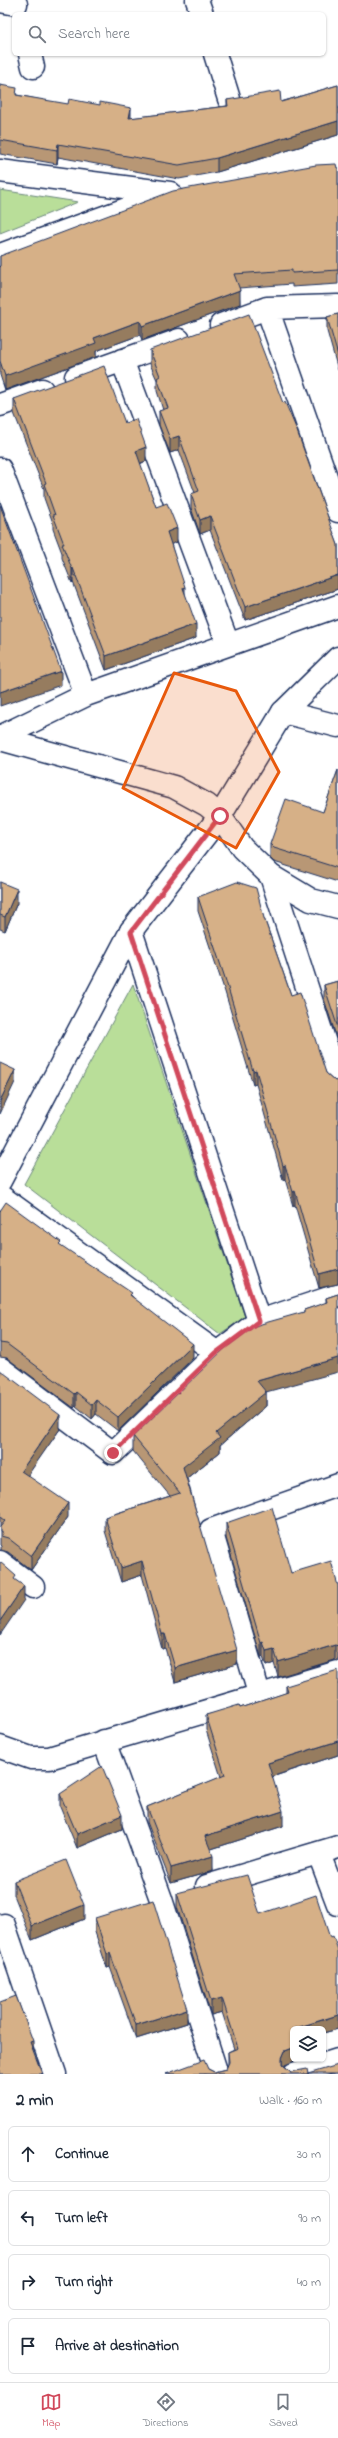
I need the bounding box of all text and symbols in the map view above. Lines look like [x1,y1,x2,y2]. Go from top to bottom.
search box [12,12,326,56]
icon: search [26,23,48,45]
text: Search here [58,23,130,45]
route start [211,807,229,825]
route end [104,1444,122,1462]
map controls [290,2026,326,2062]
button: layers [290,2026,326,2062]
text: 2 min [16,2088,53,2113]
text: Walk · 160 m [259,2091,322,2110]
icon: ahead [17,2143,39,2165]
text: Continue [55,2143,109,2165]
text: 30 m [297,2145,321,2164]
icon: left [17,2207,39,2229]
text: Turn left [55,2207,108,2229]
text: 90 m [298,2209,321,2228]
icon: right [17,2271,39,2293]
text: Turn right [55,2271,113,2293]
text: 40 m [297,2273,321,2292]
icon: arrive [17,2335,39,2357]
text: Arrive at destination [55,2335,179,2357]
tab: Map [40,2391,62,2431]
tab: Directions [143,2391,189,2431]
tab: Saved [269,2391,298,2431]

